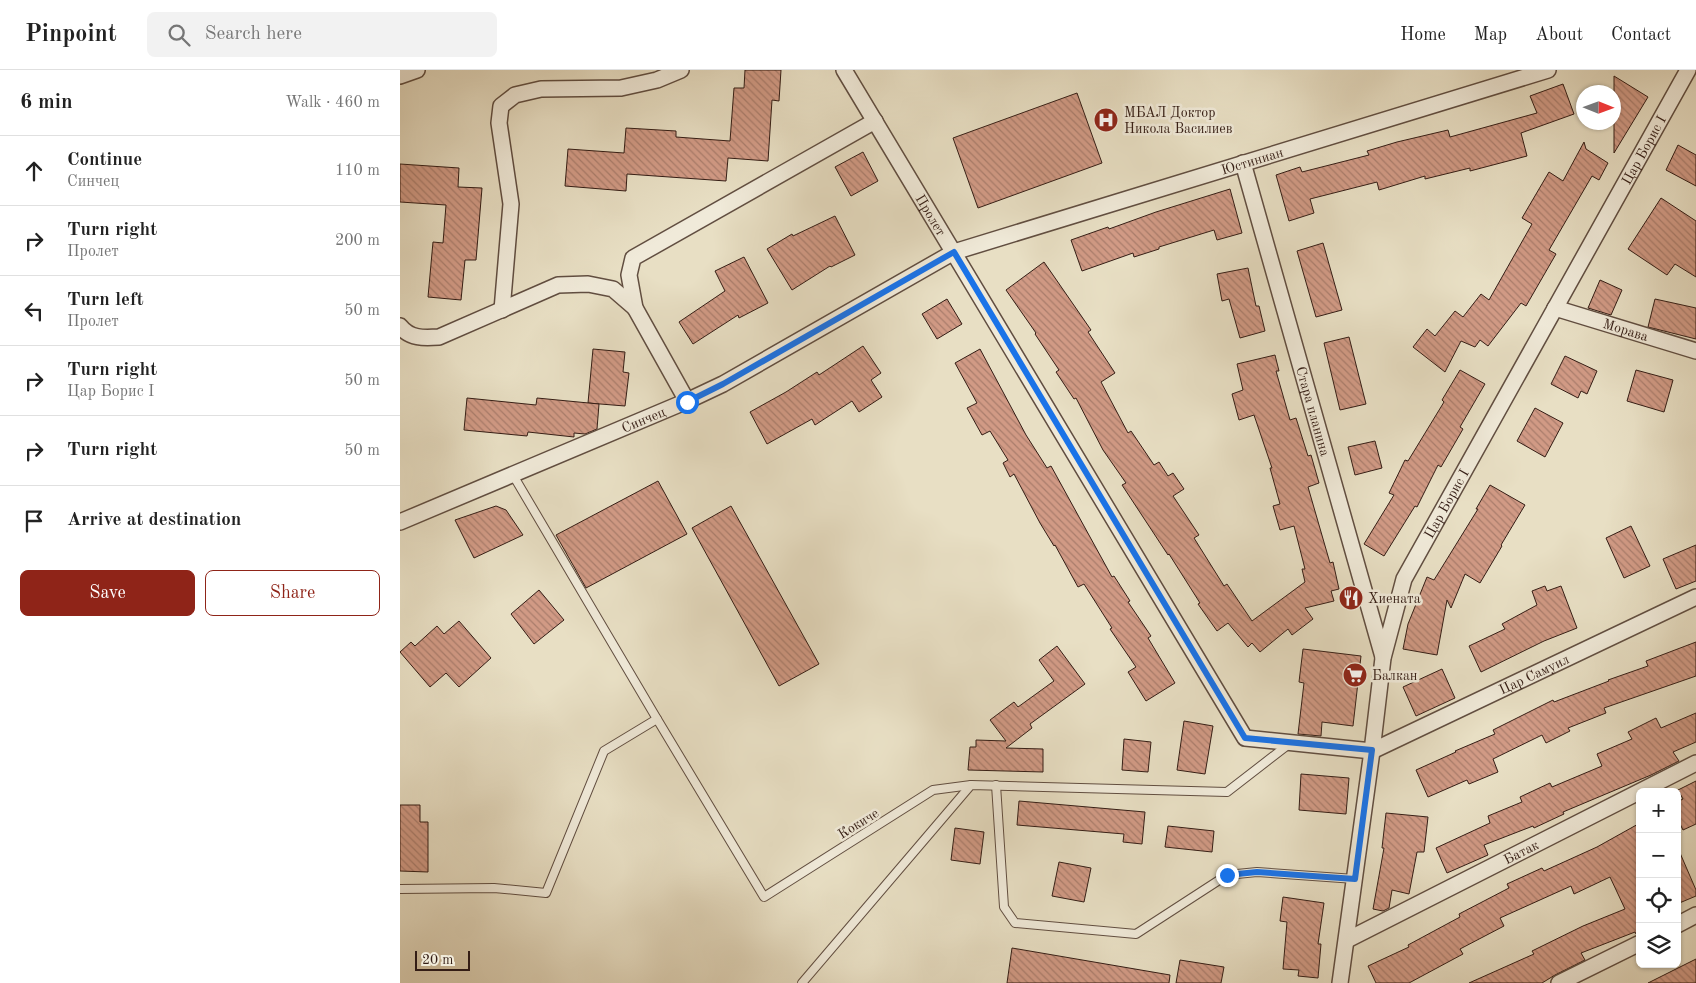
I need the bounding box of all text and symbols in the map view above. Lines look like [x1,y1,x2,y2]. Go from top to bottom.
search box [147,12,497,57]
icon: search [165,21,193,49]
text: Pinpoint [25,23,117,47]
text: Search here [205,25,302,44]
text: Home [1400,26,1446,44]
text: Map [1474,26,1507,44]
text: About [1535,26,1583,44]
text: Contact [1611,26,1671,44]
north arrow [1576,85,1621,130]
text: 6 min [20,92,73,113]
text: Walk · 460 m [285,95,380,111]
place label: МБАЛ Доктор Никола Василиев [1124,106,1233,136]
hospital icon: МБАЛ Доктор Никола Василиев [1093,107,1119,133]
street label: Цар Борис I [1620,114,1669,187]
street label: Юстиниан [1220,145,1285,178]
text: Continue [67,151,142,170]
icon: ahead [20,157,48,185]
text: 110 m [335,163,380,179]
text: Синчец [67,174,119,190]
street label: Пролет [912,192,948,239]
text: Turn right [67,221,157,240]
icon: right [20,227,48,255]
text: 200 m [335,233,380,249]
text: Пролет [67,244,119,260]
text: Turn left [67,291,144,310]
icon: left [20,297,48,325]
text: 50 m [344,303,380,319]
text: Пролет [67,314,119,330]
street label: Морава [1601,317,1650,344]
text: Turn right [67,361,157,380]
street label: Стара планина [1293,365,1332,458]
icon: right [20,367,48,395]
text: 50 m [344,373,380,389]
text: Цар Борис I [67,384,154,400]
route start [676,391,699,414]
street label: Синчец [620,405,668,436]
icon: right [20,437,48,465]
text: Turn right [67,441,157,460]
text: 50 m [344,443,380,459]
street label: Цар Борис I [1422,467,1472,541]
icon: arrive [20,507,48,535]
text: Arrive at destination [67,511,241,530]
button: Save [20,570,195,616]
button: Share [205,570,380,616]
restaurant icon: Хиената [1338,585,1364,611]
place label: Хиената [1368,592,1421,606]
street label: Цар Самуил [1497,652,1571,698]
supermarket icon: Балкан [1342,662,1368,688]
place label: Балкан [1372,669,1418,683]
map controls [1636,788,1681,968]
button: + [1636,788,1681,833]
street label: Кокиче [836,806,881,842]
button: − [1636,833,1681,878]
street label: Батак [1502,838,1541,867]
route end [1216,864,1239,887]
button: locate [1636,878,1681,923]
button: layers [1636,923,1681,968]
scale bar [415,948,470,971]
text: 20 m [422,953,453,967]

